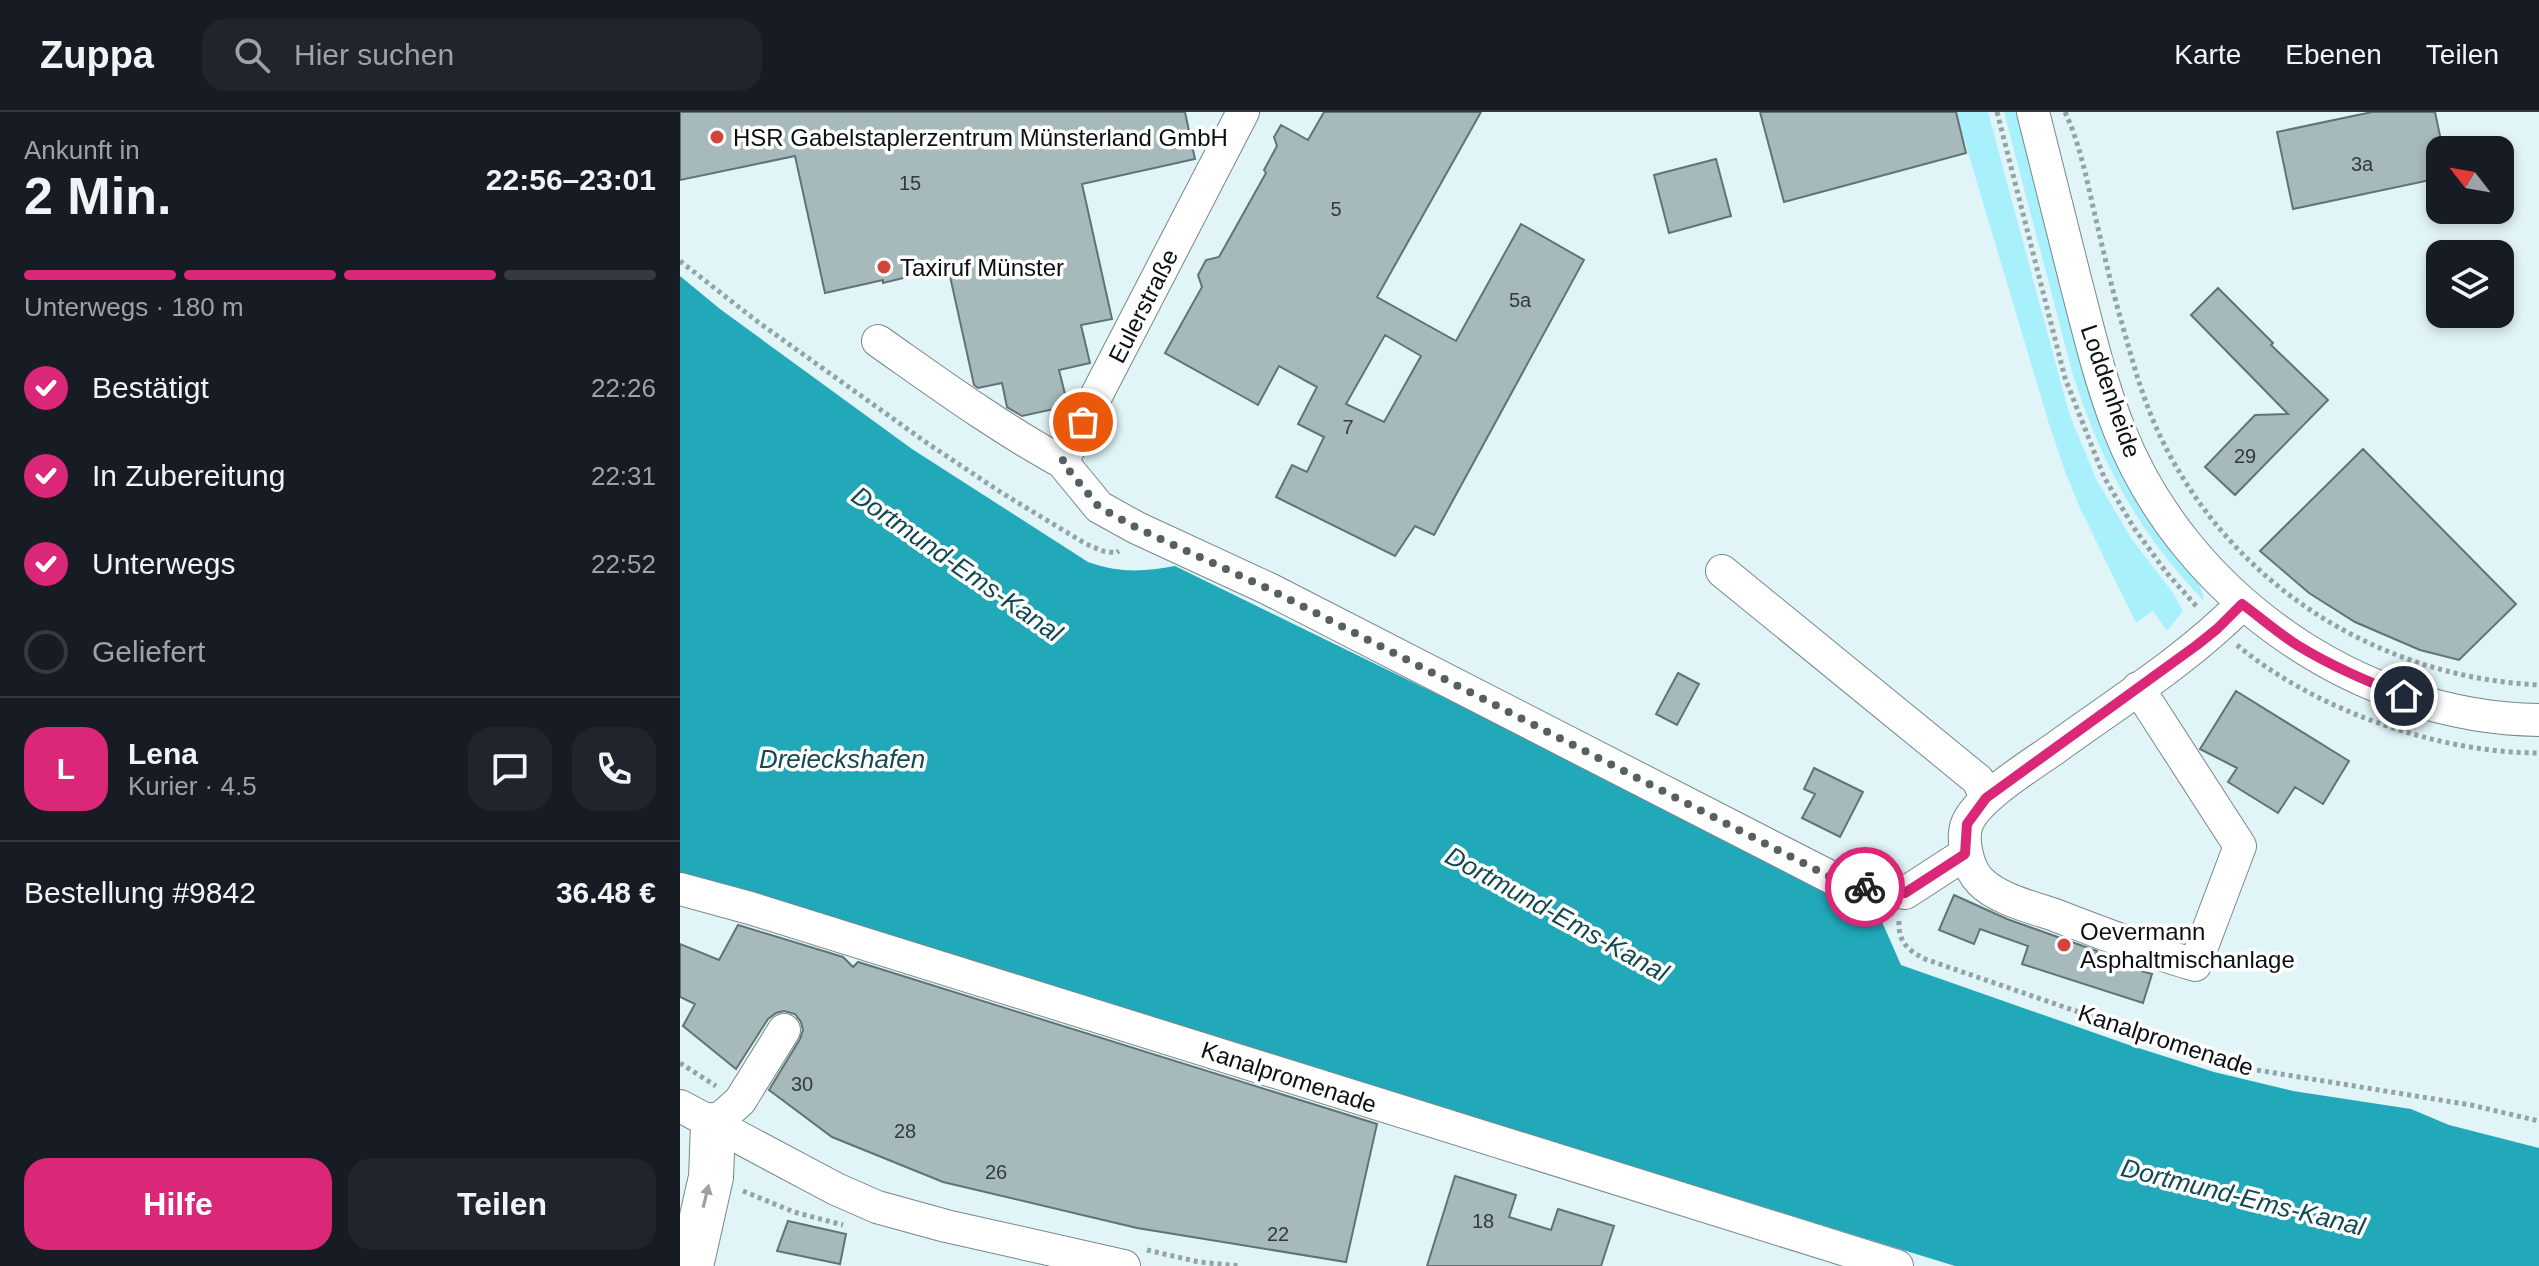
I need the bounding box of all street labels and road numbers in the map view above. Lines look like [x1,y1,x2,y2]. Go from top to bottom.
street label: Eulerstraße [1103,245,1183,367]
street label: Loddenheide [2076,321,2146,461]
street label: Kanalpromenade [2075,999,2257,1081]
street label: Kanalpromenade [1198,1036,1380,1118]

